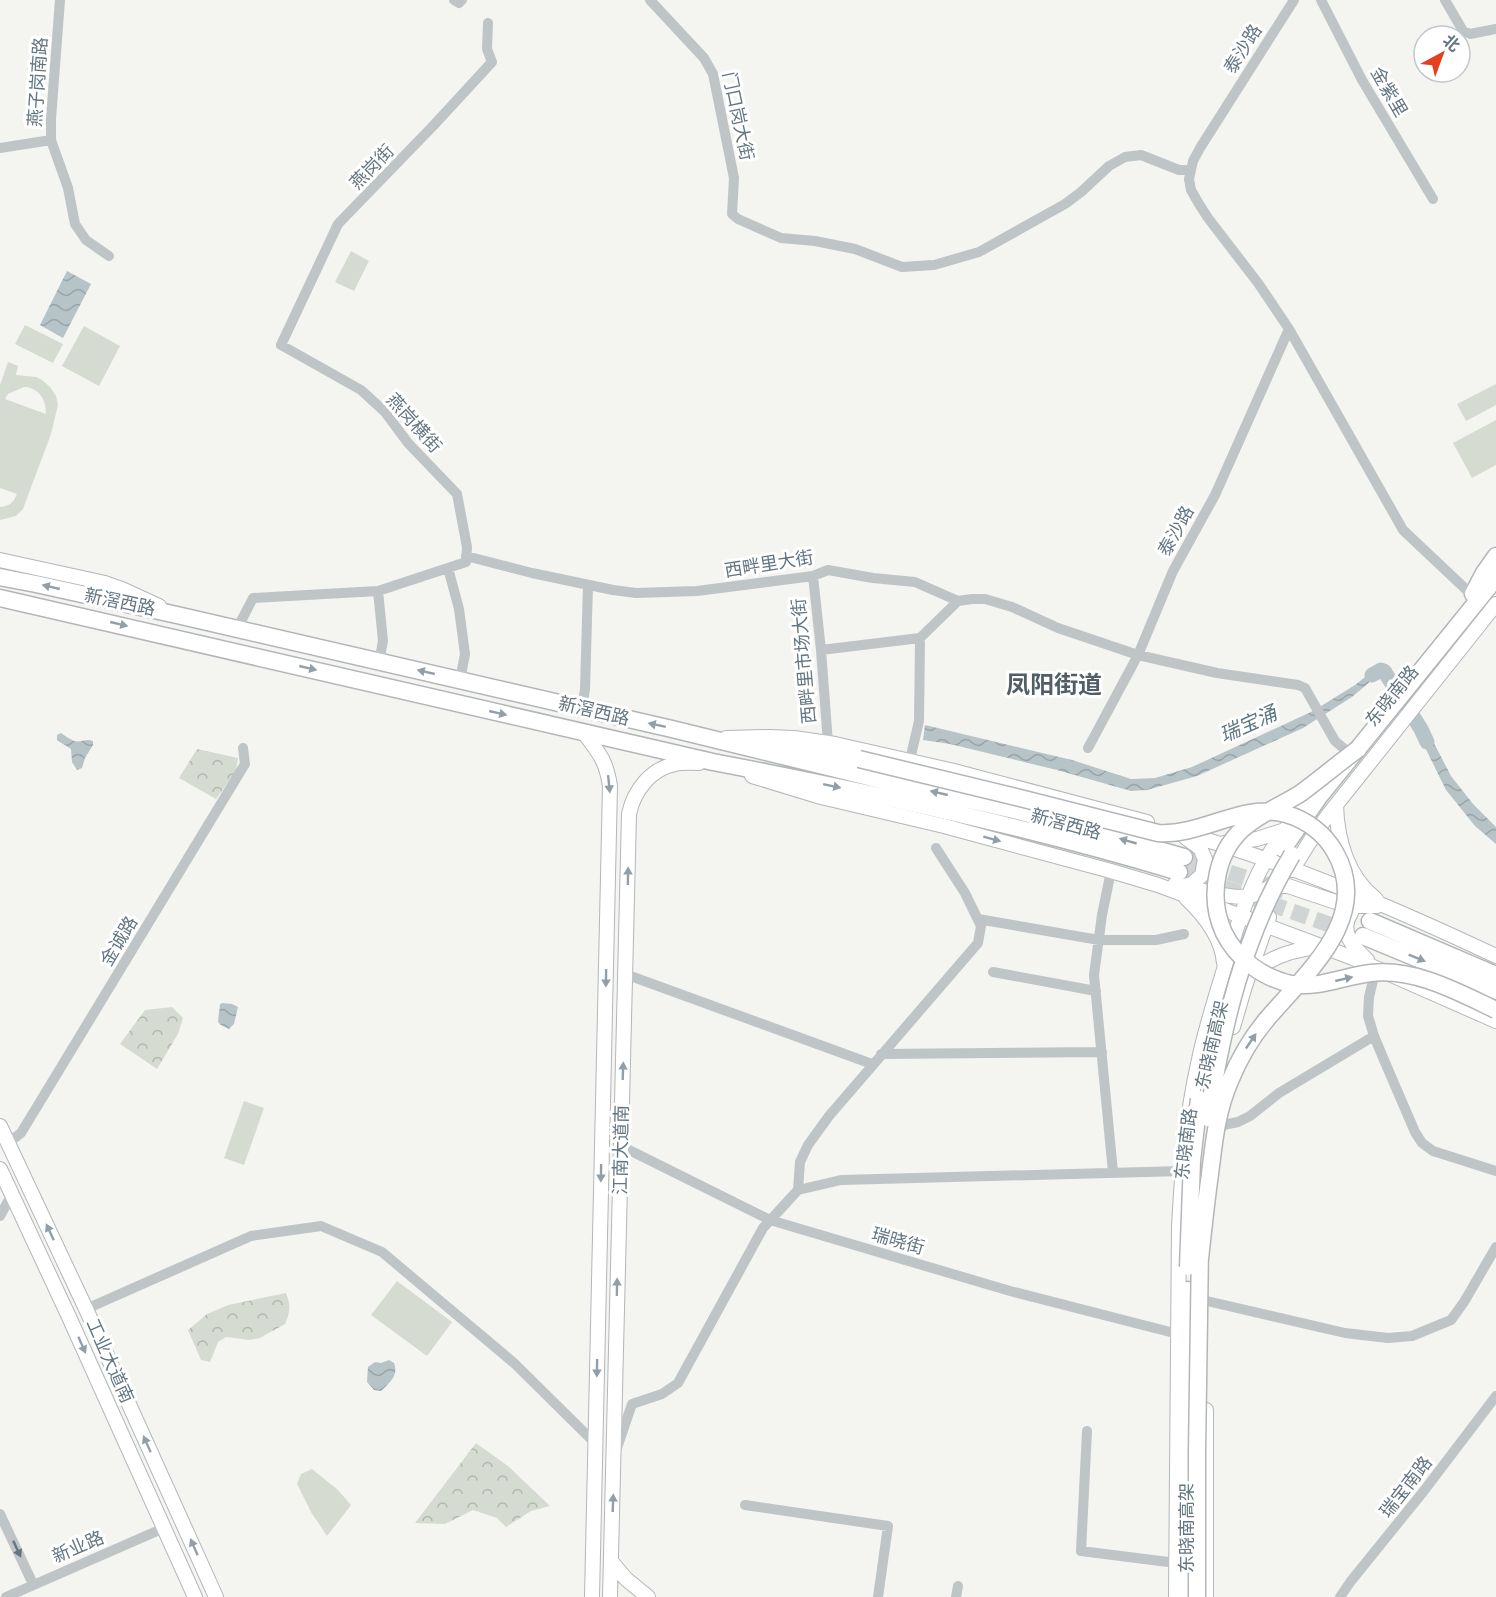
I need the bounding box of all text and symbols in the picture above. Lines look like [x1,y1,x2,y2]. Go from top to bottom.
street label: 泰沙路 [1219,20,1267,78]
north arrow [1412,24,1472,84]
text: 北 [1439,31,1464,55]
street label: 燕子岗南路 [24,36,52,128]
street label: 金紫里 [1366,63,1412,121]
street label: 门口岗大街 [718,70,758,162]
street label: 燕岗街 [345,140,399,194]
street label: 燕岗横街 [382,389,446,457]
street label: 泰沙路 [1153,502,1199,560]
street label: 西畔里大街 [723,546,815,582]
one-way arrow [42,582,61,591]
street label: 新滘西路 [82,584,158,620]
street label: 西畔里市场大街 [788,597,820,725]
one-way arrow [109,620,128,629]
street label: 东晓南路 [1361,661,1423,731]
one-way arrow [299,664,318,674]
one-way arrow [417,667,435,677]
district label: 凤阳街道 [1006,670,1102,699]
street label: 新滘西路 [556,692,632,730]
water label: 瑞宝涌 [1216,700,1282,747]
one-way arrow [489,708,508,718]
one-way arrow [648,720,666,730]
one-way arrow [604,774,614,793]
one-way arrow [823,782,842,791]
one-way arrow [929,788,948,797]
street label: 新滘西路 [1028,804,1104,844]
one-way arrow [983,835,1001,844]
one-way arrow [1119,836,1137,845]
one-way arrow [623,866,632,885]
street label: 金诚路 [96,912,142,970]
one-way arrow [1408,954,1426,963]
one-way arrow [601,969,611,988]
one-way arrow [1334,973,1353,983]
street label: 东晓南高架 [1191,999,1233,1091]
one-way arrow [1245,1034,1257,1050]
one-way arrow [618,1061,627,1080]
street label: 江南大道南 [609,1105,633,1195]
street label: 东晓南路 [1171,1107,1201,1181]
one-way arrow [596,1164,606,1183]
street label: 瑞晓街 [869,1223,927,1259]
one-way arrow [45,1224,54,1241]
one-way arrow [612,1277,622,1296]
street label: 工业大道南 [82,1315,138,1407]
one-way arrow [77,1336,87,1354]
one-way arrow [592,1359,602,1378]
one-way arrow [142,1435,152,1453]
street label: 瑞宝南路 [1375,1452,1437,1522]
street label: 东晓南高架 [1176,1483,1198,1573]
one-way arrow [608,1493,618,1512]
street label: 新业路 [49,1526,107,1568]
one-way arrow [189,1539,198,1556]
one-way arrow [12,1541,21,1558]

